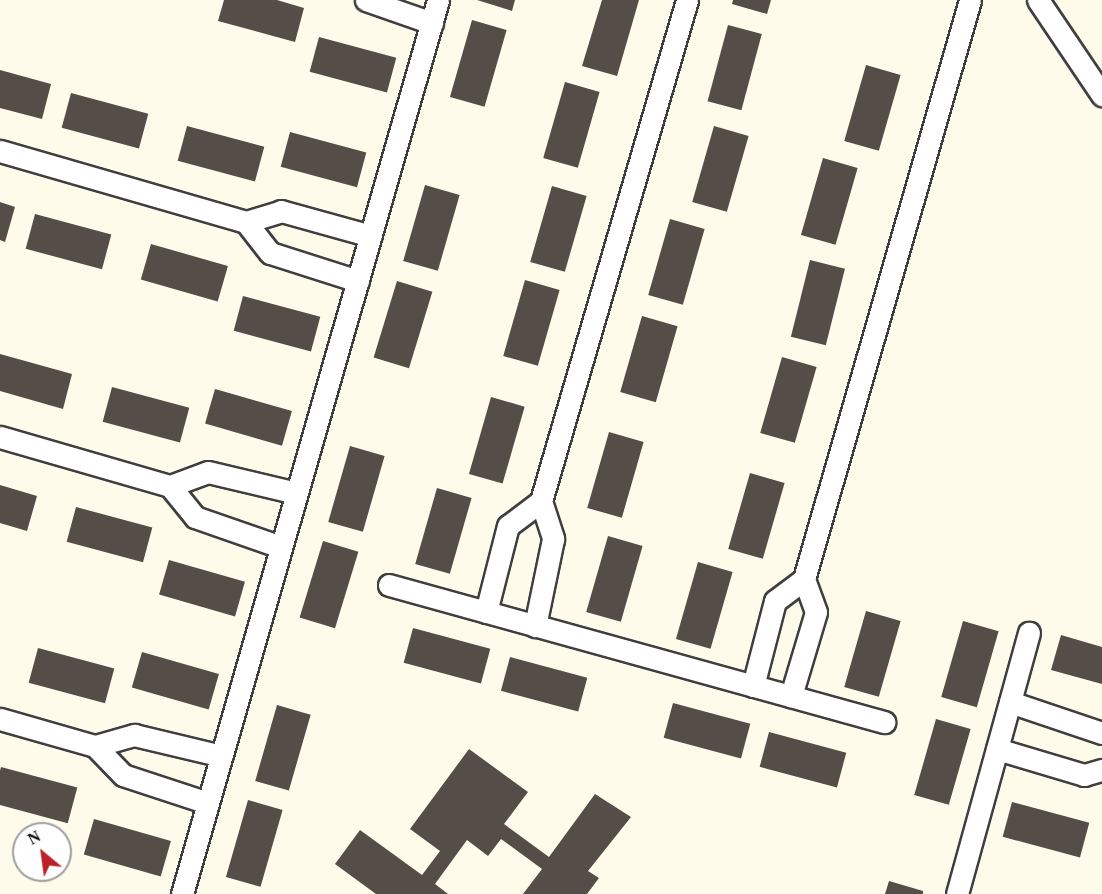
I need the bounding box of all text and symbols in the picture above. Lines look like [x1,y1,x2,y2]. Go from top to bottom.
north arrow [12,822,72,882]
text: N [25,827,43,848]

